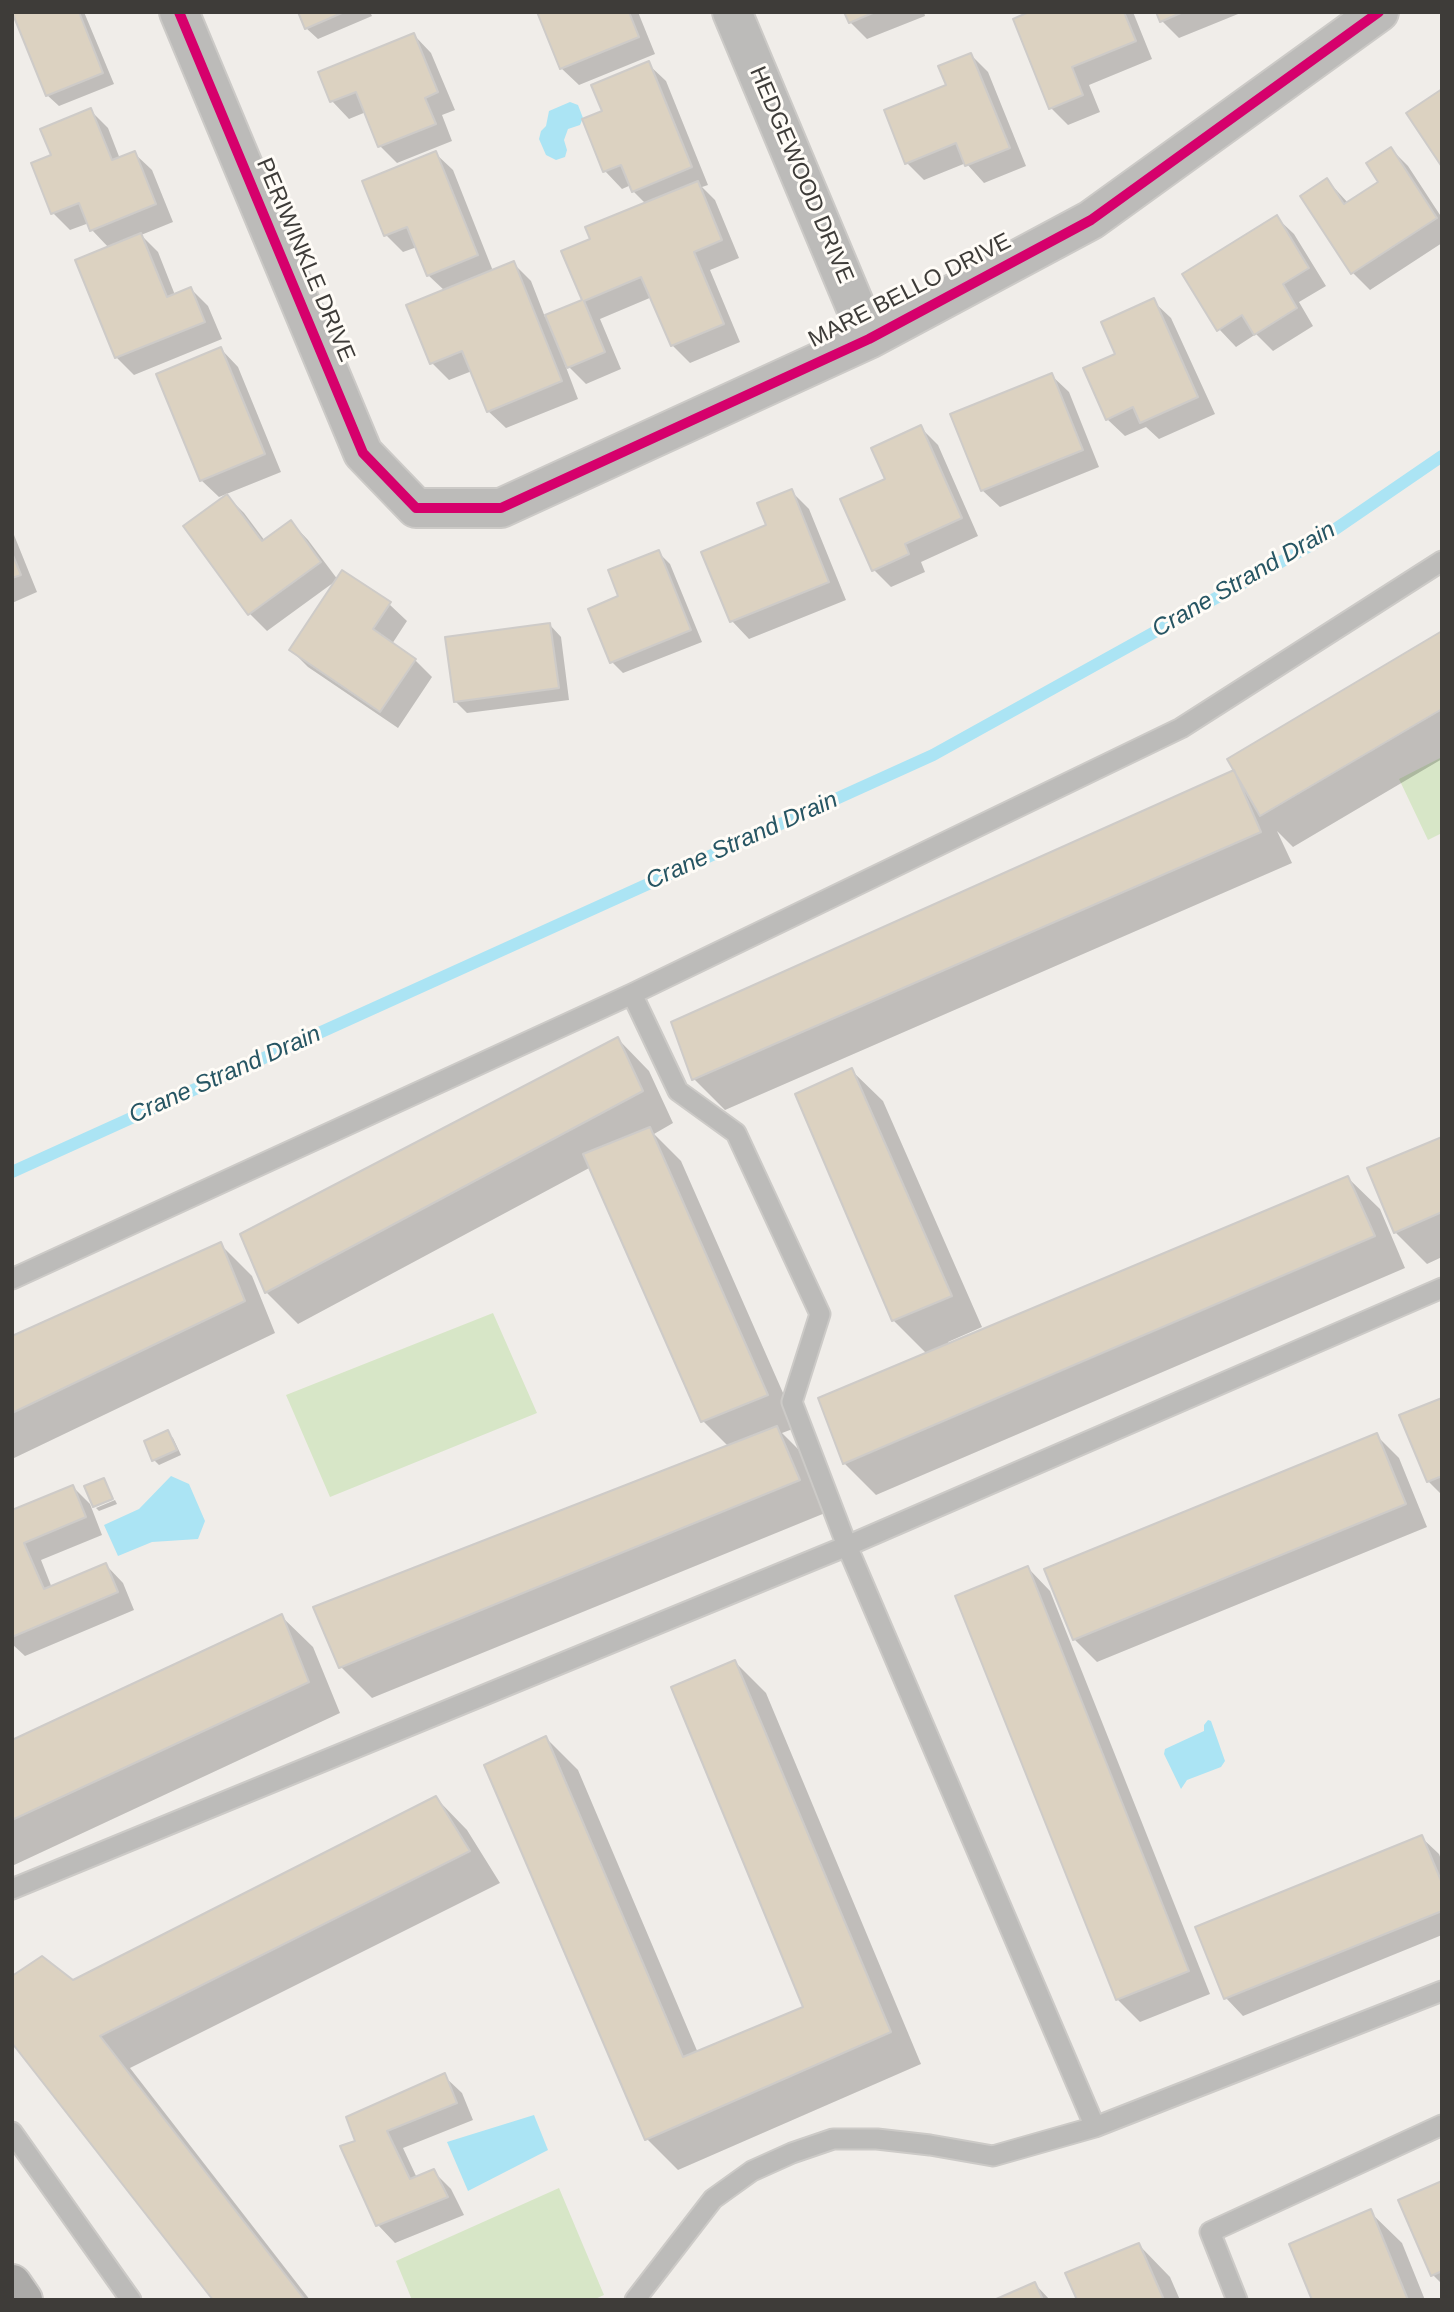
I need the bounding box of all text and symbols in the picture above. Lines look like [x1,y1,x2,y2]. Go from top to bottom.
street label: HEDGEWOOD DRIVE [743,63,859,287]
street label: PERIWINKLE DRIVE [250,154,360,366]
street label: MARE BELLO DRIVE [804,228,1016,354]
water label: Crane Strand Drain [1147,516,1341,644]
water label: Crane Strand Drain [642,786,842,896]
water label: Crane Strand Drain [125,1020,325,1130]

